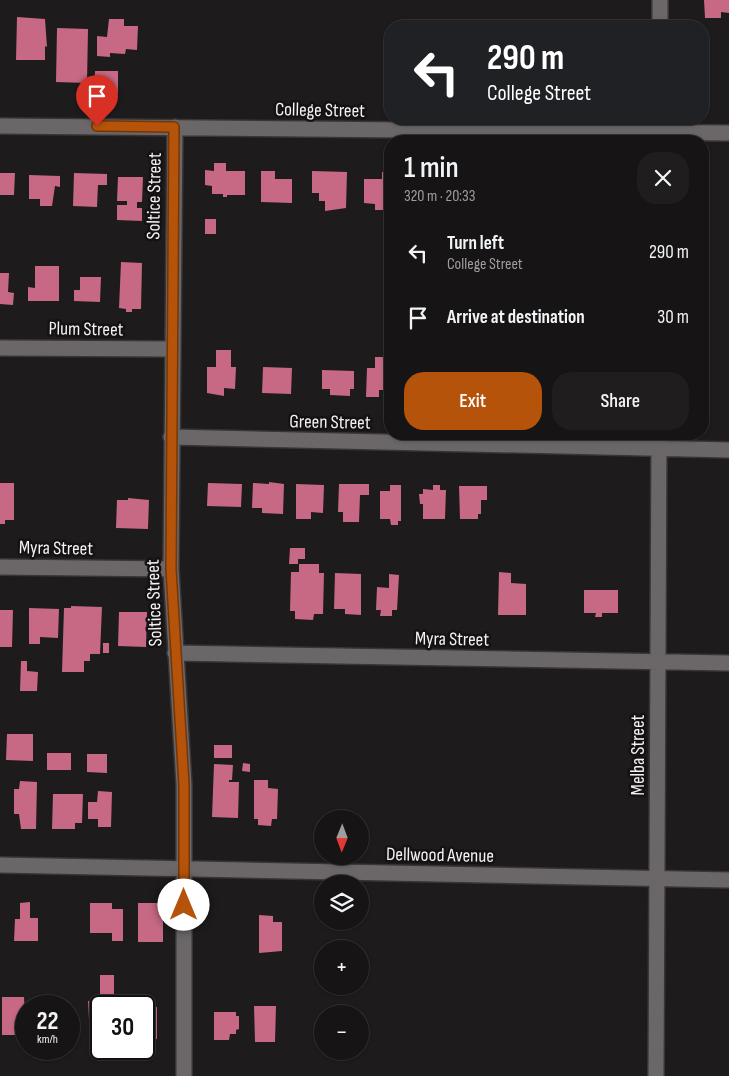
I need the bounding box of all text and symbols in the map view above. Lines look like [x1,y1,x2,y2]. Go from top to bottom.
text: 290 m [487,37,564,80]
icon: left [404,40,469,105]
pin [76,75,118,126]
text: College Street [487,80,591,107]
icon: arrive [83,82,111,110]
street label: College Street [275,98,365,123]
text: 1 min [404,150,459,186]
street label: Soltice Street [142,152,167,240]
button: close [637,152,689,204]
text: 320 m · 20:33 [404,187,476,206]
text: Turn left [447,232,504,255]
icon: left [404,239,432,267]
text: 290 m [649,241,689,264]
text: College Street [447,255,523,274]
icon: arrive [404,304,432,332]
text: Arrive at destination [447,306,585,329]
text: 30 m [657,306,689,329]
street label: Plum Street [48,317,124,342]
button: Exit [404,372,542,430]
button: Share [552,372,689,430]
street label: Green Street [289,410,371,435]
street label: Myra Street [19,536,93,561]
street label: Soltice Street [141,559,168,647]
street label: Myra Street [415,627,489,652]
street label: Melba Street [627,714,650,795]
north arrow [314,810,369,865]
map controls [314,810,369,1060]
street label: Dellwood Avenue [386,843,494,868]
button: layers [314,875,369,930]
position arrow [157,878,209,930]
button: + [314,940,369,995]
speed limit sign: 30 [90,995,155,1060]
button: − [314,1005,369,1060]
text: 22 [37,1006,58,1037]
text: km/h [37,1032,58,1047]

